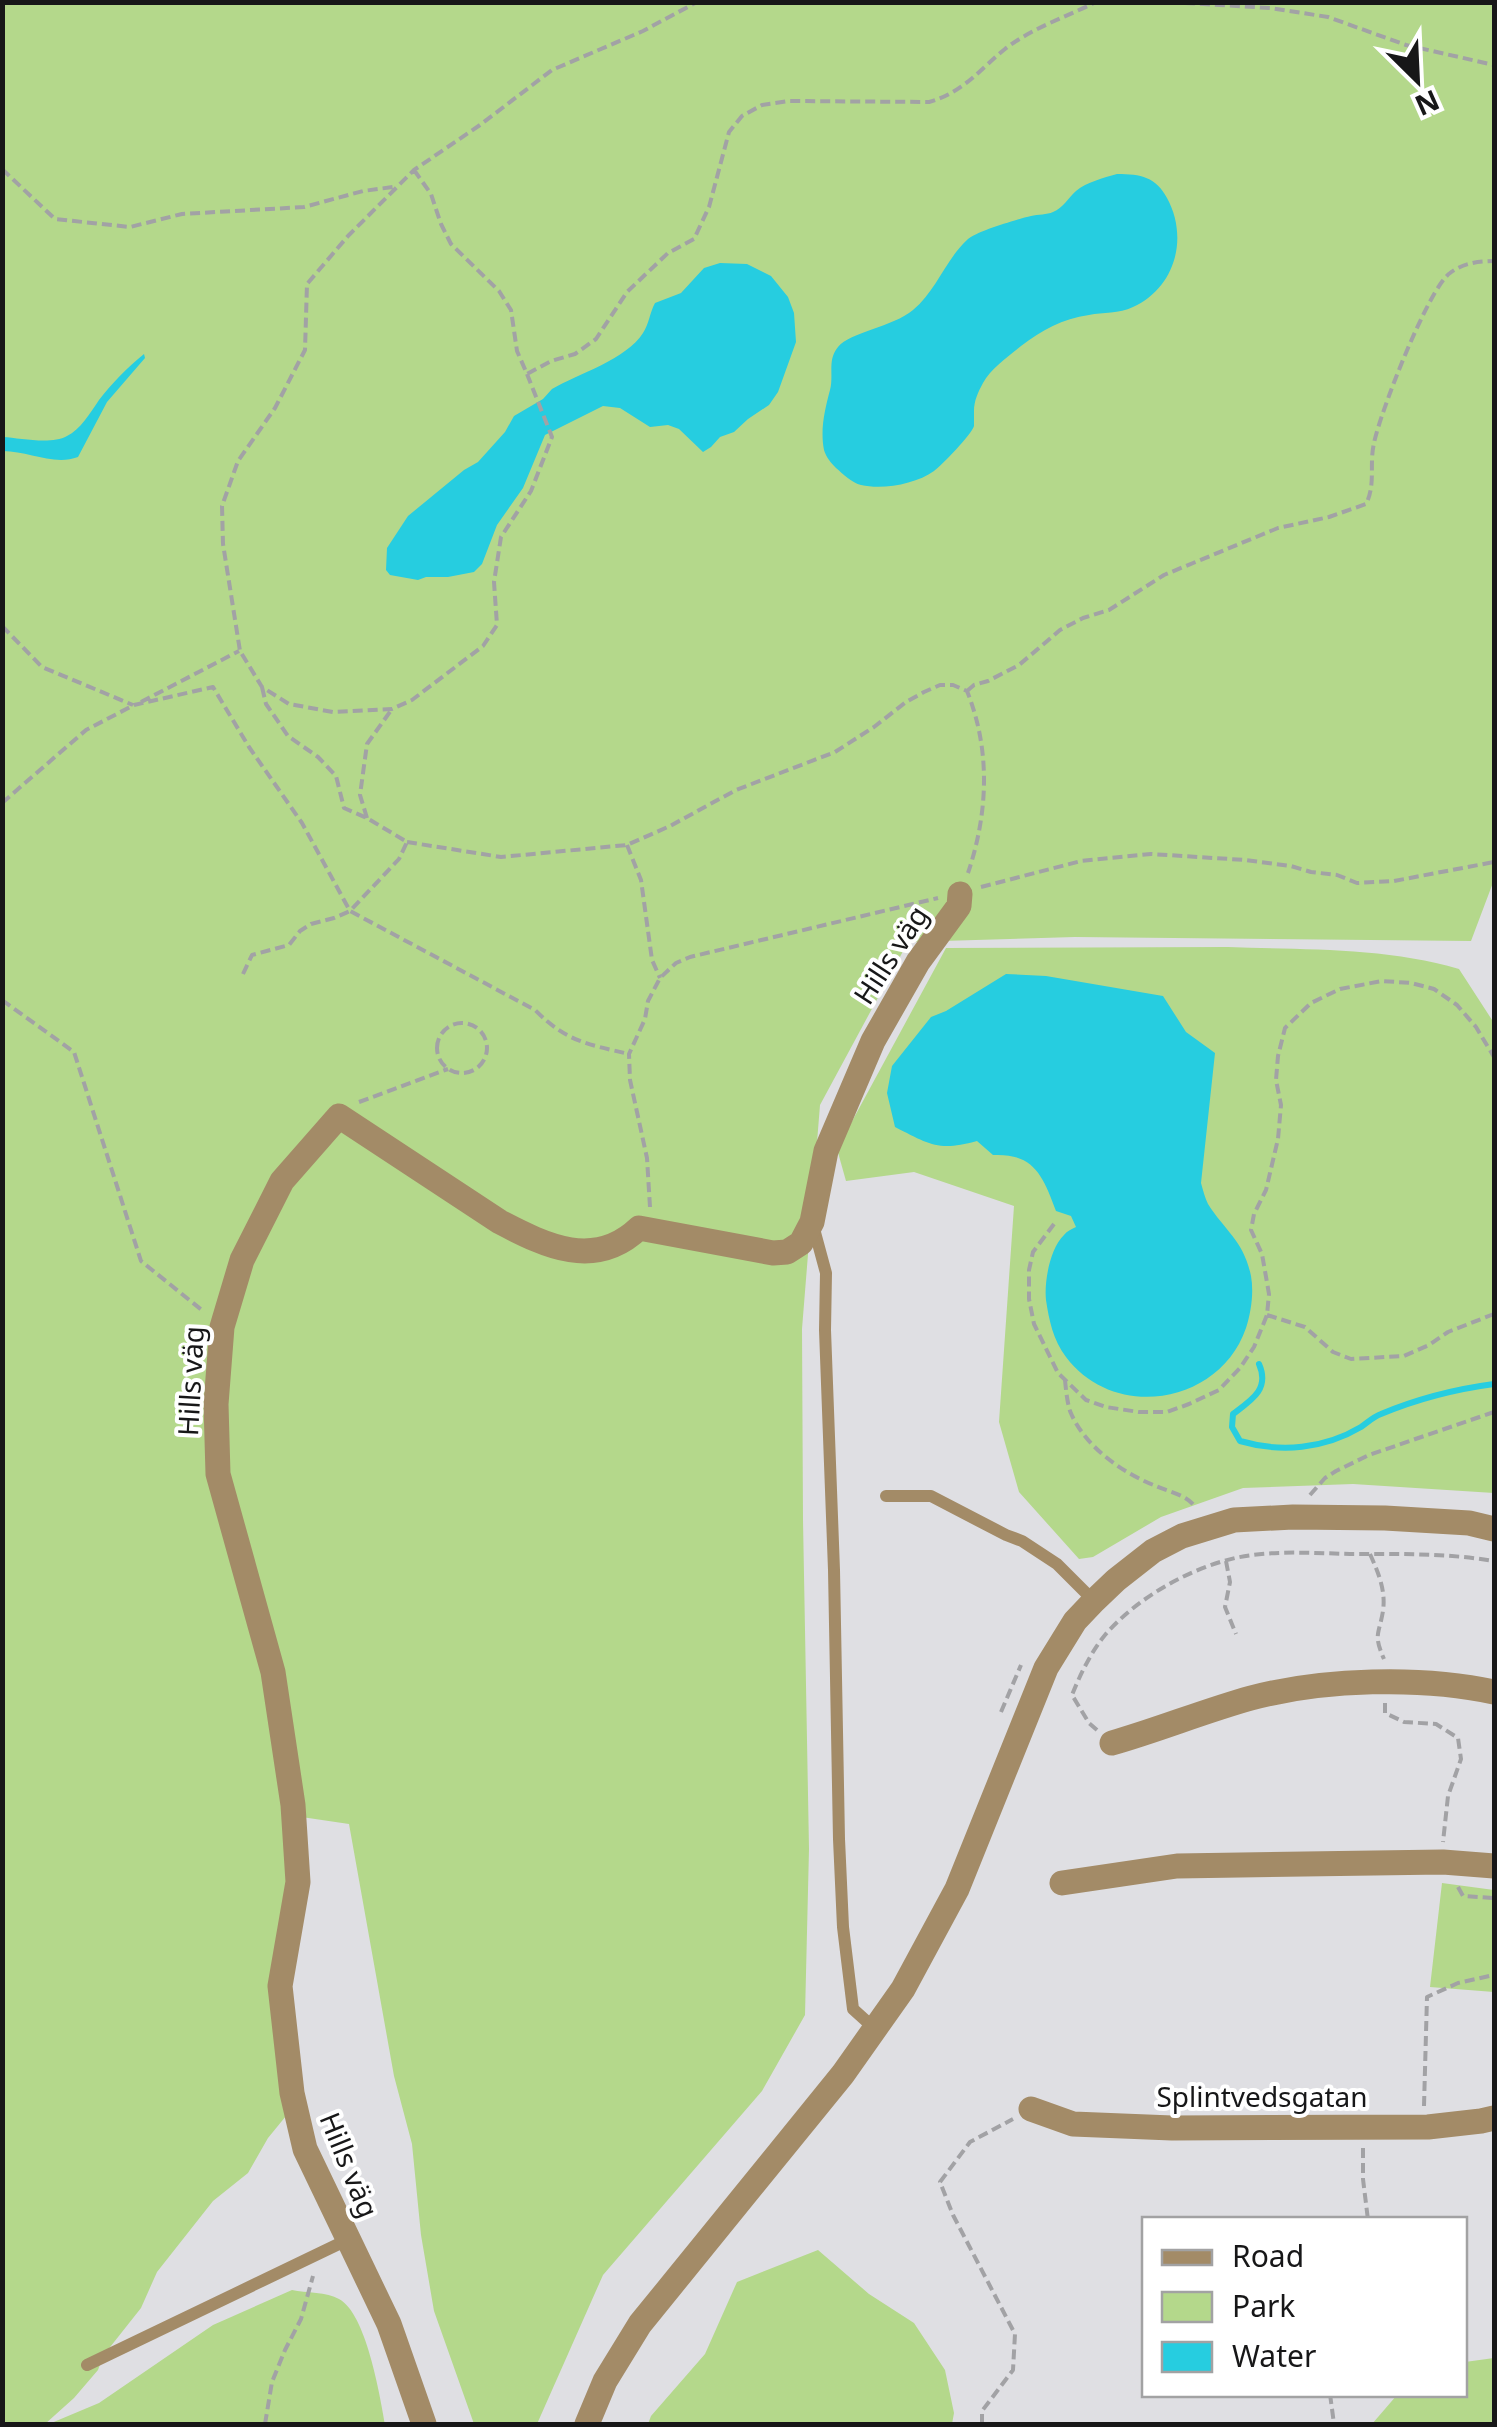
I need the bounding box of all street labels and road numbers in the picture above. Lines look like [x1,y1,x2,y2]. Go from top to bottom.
street label: Hills väg [844,898,936,1011]
street label: Hills väg [168,1325,212,1437]
street label: Splintvedsgatan [1156,2077,1368,2115]
street label: Hills väg [312,2106,388,2223]

